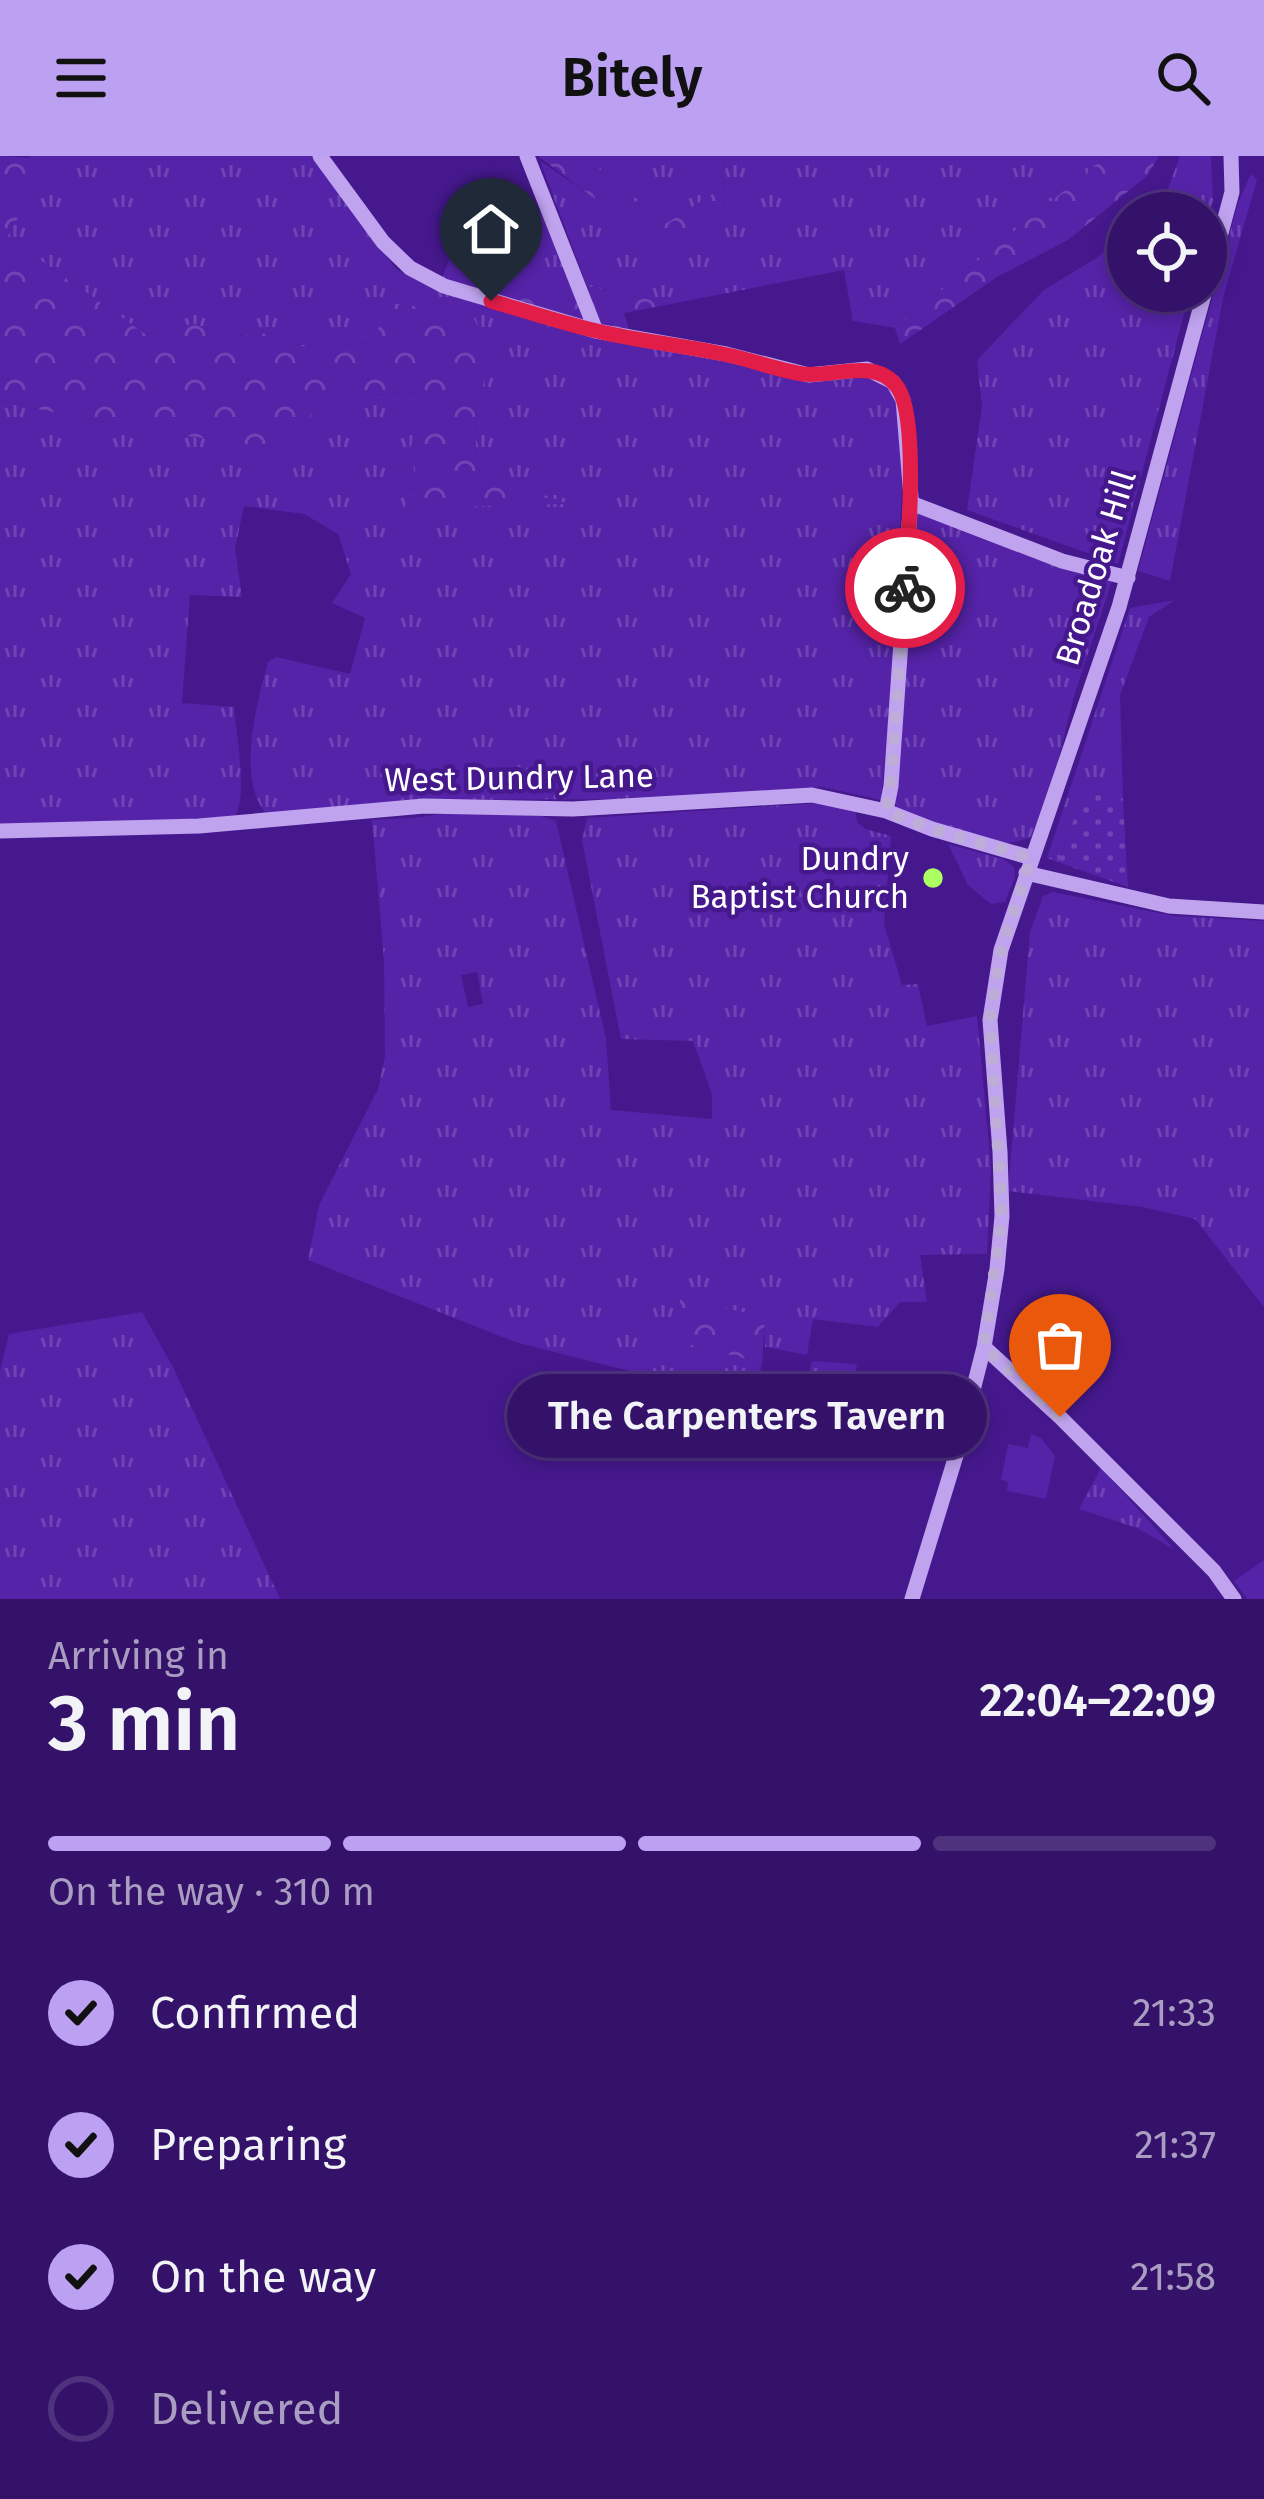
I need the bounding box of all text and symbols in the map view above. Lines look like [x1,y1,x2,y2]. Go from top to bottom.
icon: menu [48,45,114,111]
icon: search [1150,45,1216,111]
text: Bitely [562,46,702,110]
pin [440,178,542,301]
map controls [1107,192,1227,312]
button: locate [1107,192,1227,312]
icon: home [458,196,524,262]
street label: Broadoak Hill [1047,465,1145,670]
courier [845,528,965,648]
icon: bike [872,555,938,621]
street label: West Dundry Lane [384,756,654,800]
place label: Dundry Baptist Church [691,839,909,917]
marker: Dundry Baptist Church [920,865,946,891]
pin [1009,1294,1111,1417]
icon: bag [1027,1312,1093,1378]
callout: The Carpenters Tavern [508,1375,988,1459]
text: The Carpenters Tavern [548,1393,946,1439]
text: Arriving in [48,1633,229,1679]
text: 22:04–22:09 [980,1674,1216,1728]
text: 3 min [48,1677,241,1771]
text: On the way · 310 m [48,1869,375,1915]
icon: check [48,1980,114,2046]
text: Confirmed [150,1986,360,2040]
text: 21:33 [1132,1990,1216,2036]
icon: check [48,2112,114,2178]
text: Preparing [150,2118,346,2172]
text: 21:37 [1134,2122,1216,2168]
icon: check [48,2244,114,2310]
text: On the way [150,2250,376,2304]
text: 21:58 [1130,2254,1216,2300]
text: Delivered [150,2382,343,2436]

